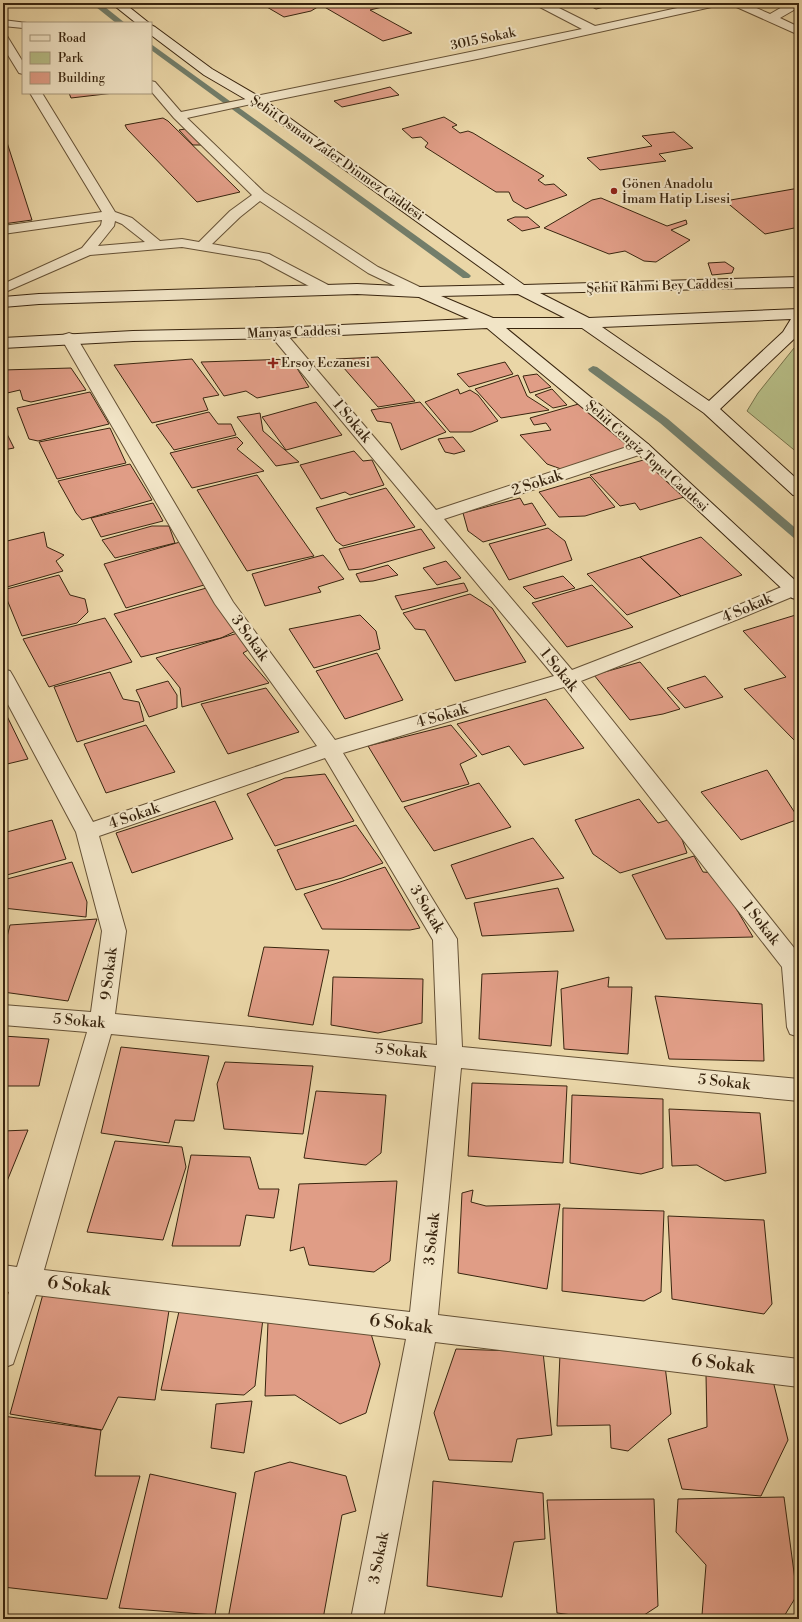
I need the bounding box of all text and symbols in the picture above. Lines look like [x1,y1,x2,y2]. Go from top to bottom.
legend [22,22,152,94]
street label: 3015 Sokak [449,24,518,54]
text: Road [58,31,86,46]
text: Park [58,51,84,66]
text: Building [57,71,106,86]
street label: Şehit Osman Zafer Dinmez Caddesi [247,92,427,224]
place label: Gönen Anadolu İmam Hatip Lisesi [622,176,730,207]
marker: Gönen Anadolu İmam Hatip Lisesi [609,186,619,196]
street label: Şehit Rahmi Bey Caddesi [586,275,734,297]
street label: Manyas Caddesi [247,322,341,342]
place label: Ersoy Eczanesi [281,355,370,371]
marker: Ersoy Eczanesi [268,358,278,368]
street label: 1 Sokak [329,396,376,447]
street label: Şehit Cengiz Topel Caddesi [583,397,711,515]
street label: 2 Sokak [509,466,566,500]
street label: 4 Sokak [719,588,776,627]
street label: 3 Sokak [227,611,274,666]
street label: 1 Sokak [536,644,583,696]
street label: 4 Sokak [414,699,471,732]
street label: 4 Sokak [106,798,163,834]
street label: 3 Sokak [405,882,449,937]
street label: 1 Sokak [738,897,785,950]
street label: 9 Sokak [96,945,122,1001]
street label: 5 Sokak [52,1009,107,1033]
street label: 5 Sokak [374,1039,429,1063]
street label: 5 Sokak [697,1070,752,1094]
street label: 3 Sokak [420,1211,444,1266]
street label: 6 Sokak [46,1271,114,1301]
street label: 6 Sokak [368,1309,436,1339]
street label: 6 Sokak [690,1349,758,1379]
street label: 3 Sokak [365,1529,394,1585]

